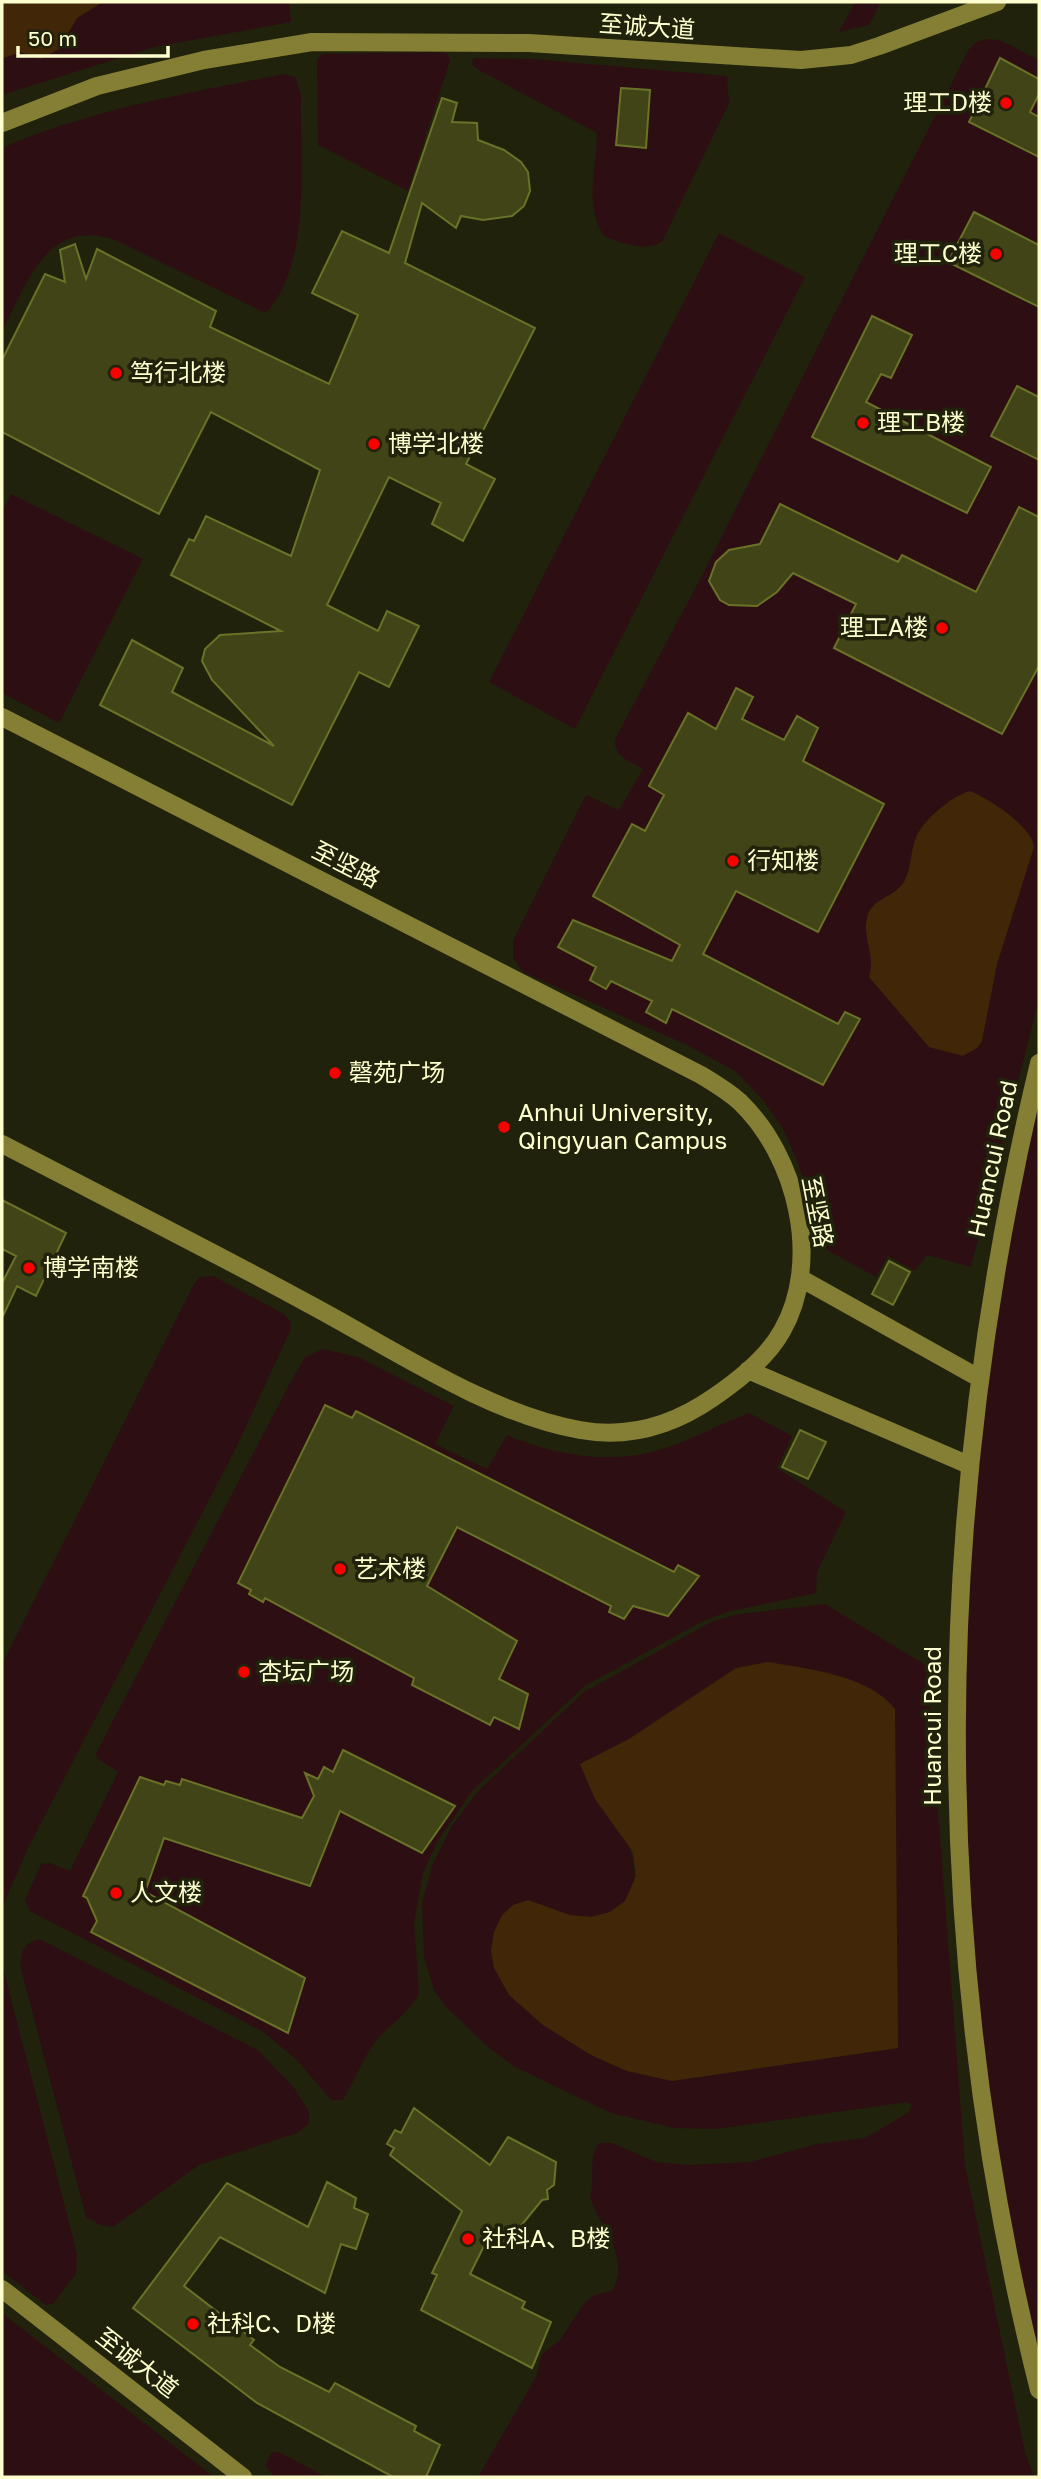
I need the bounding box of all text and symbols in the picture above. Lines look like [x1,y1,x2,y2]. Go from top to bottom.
street label: 至诚大道 [598,8,696,43]
scale bar [18,14,168,58]
text: 50 m [28,25,77,51]
place label: 理工D楼 [903,87,992,116]
marker: 理工D楼 [998,95,1014,111]
place label: 理工C楼 [894,238,982,267]
marker: 理工C楼 [988,246,1004,262]
place label: 笃行北楼 [130,357,226,386]
marker: 笃行北楼 [108,365,124,381]
place label: 理工B楼 [877,407,965,436]
marker: 理工B楼 [855,415,871,431]
place label: 博学北楼 [388,428,484,457]
marker: 博学北楼 [366,436,382,452]
place label: 理工A楼 [840,612,928,641]
marker: 理工A楼 [934,620,950,636]
street label: 至坚路 [308,834,385,893]
place label: 行知楼 [747,845,819,874]
marker: 行知楼 [725,853,741,869]
place label: 磬苑广场 [349,1057,445,1086]
marker: 磬苑广场 [327,1065,343,1081]
street label: Huancui Road [961,1077,1022,1240]
place label: Anhui University, Qingyuan Campus [518,1097,727,1154]
marker: Anhui University, Qingyuan Campus [496,1119,512,1135]
street label: 至坚路 [797,1174,840,1250]
place label: 博学南楼 [43,1252,139,1281]
marker: 博学南楼 [21,1260,37,1276]
place label: 艺术楼 [354,1553,426,1582]
marker: 艺术楼 [332,1561,348,1577]
street label: Huancui Road [917,1646,946,1806]
place label: 杏坛广场 [258,1656,354,1685]
marker: 杏坛广场 [236,1664,252,1680]
place label: 人文楼 [130,1877,202,1906]
marker: 人文楼 [108,1885,124,1901]
place label: 社科A、B楼 [482,2223,610,2252]
marker: 社科A、B楼 [460,2231,476,2247]
place label: 社科C、D楼 [207,2308,336,2337]
marker: 社科C、D楼 [185,2316,201,2332]
street label: 至诚大道 [91,2321,185,2403]

